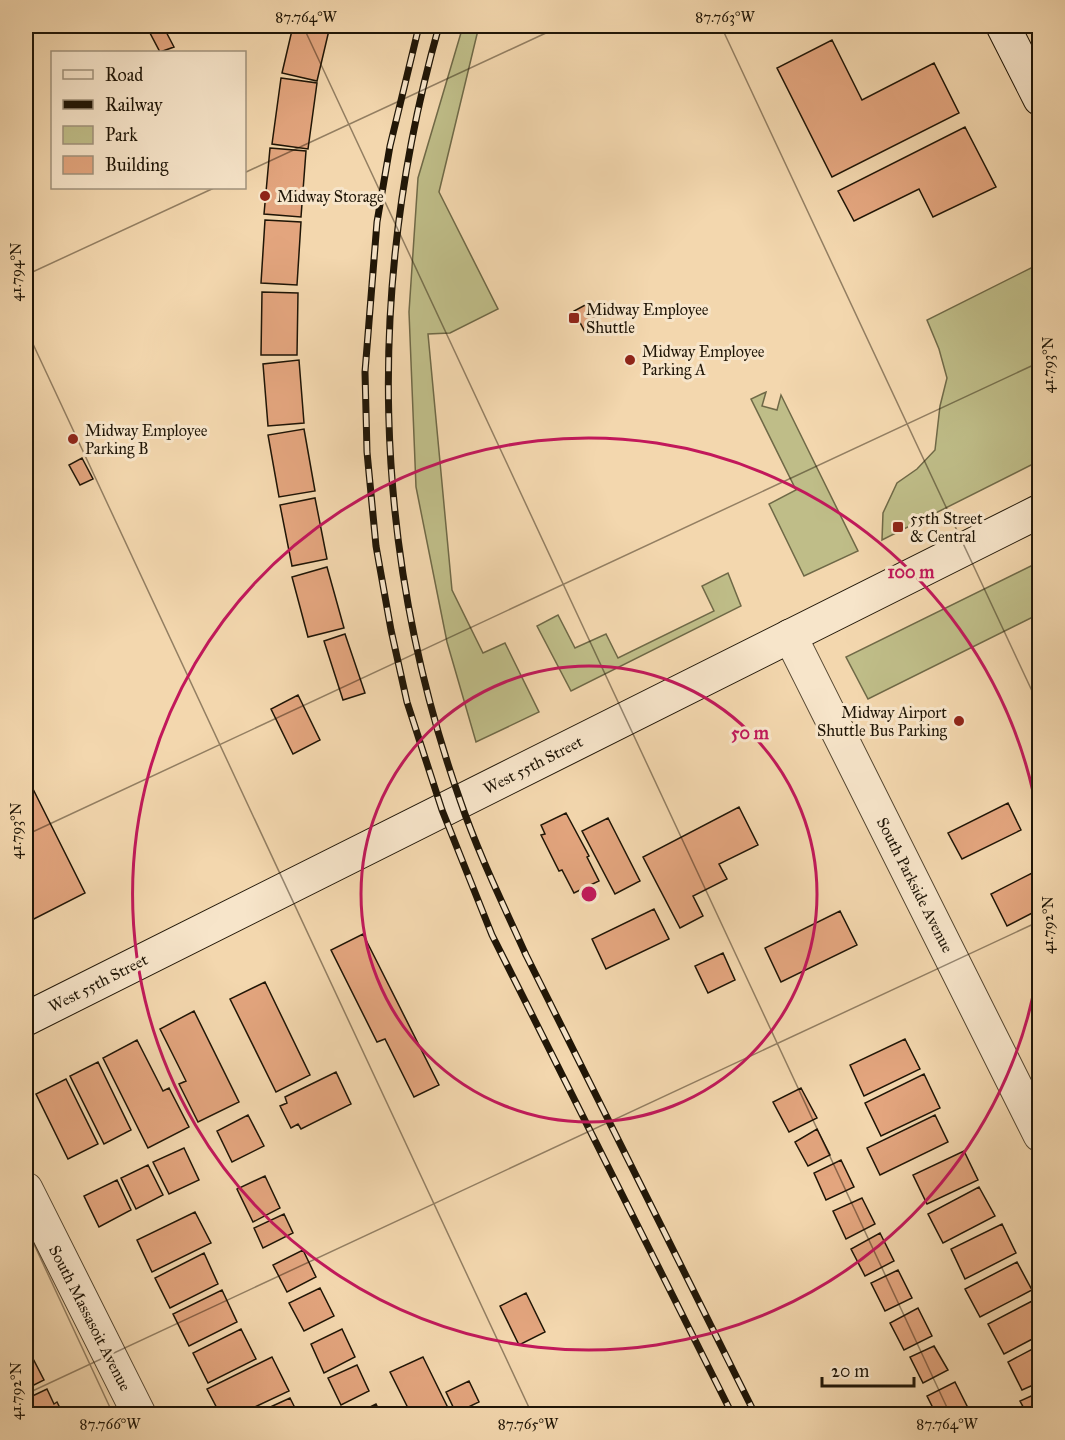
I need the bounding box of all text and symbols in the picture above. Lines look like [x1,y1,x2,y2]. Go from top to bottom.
text: 87.764°W [275,8,338,26]
text: 87.763°W [695,8,755,26]
legend [51,51,246,189]
text: Road [105,64,143,86]
text: Railway [105,94,163,116]
text: Park [105,124,138,146]
text: Building [105,154,169,177]
place label: Midway Storage [277,187,384,207]
marker: Midway Storage [258,189,272,203]
text: 41.794°N [7,242,25,302]
place label: Midway Employee Shuttle [586,300,709,337]
marker: Midway Employee Shuttle [567,311,581,325]
text: 41.793°N [1039,336,1057,393]
place label: Midway Employee Parking A [642,342,765,380]
marker: Midway Employee Parking A [623,353,637,367]
place label: Midway Employee Parking B [85,421,208,459]
marker: Midway Employee Parking B [66,432,80,446]
place label: 55th Street & Central [910,509,983,546]
marker: 55th Street & Central [891,520,905,534]
text: 100 m [888,561,935,583]
place label: Midway Airport Shuttle Bus Parking [817,703,948,741]
marker: Midway Airport Shuttle Bus Parking [952,714,966,728]
text: 50 m [731,722,770,744]
street label: West 55th Street [480,732,586,798]
text: 41.793°N [7,802,25,859]
street label: South Parkside Avenue [873,814,957,956]
centre of rings [579,884,599,904]
text: 41.792°N [1039,896,1057,954]
street label: West 55th Street [45,950,151,1016]
street label: South Massasoit Avenue [45,1242,135,1394]
scale bar [822,1350,914,1388]
text: 20 m [831,1360,869,1382]
text: 41.792°N [7,1362,25,1420]
text: 87.766°W [79,1415,141,1433]
text: 87.765°W [498,1415,559,1433]
text: 87.764°W [916,1415,979,1433]

